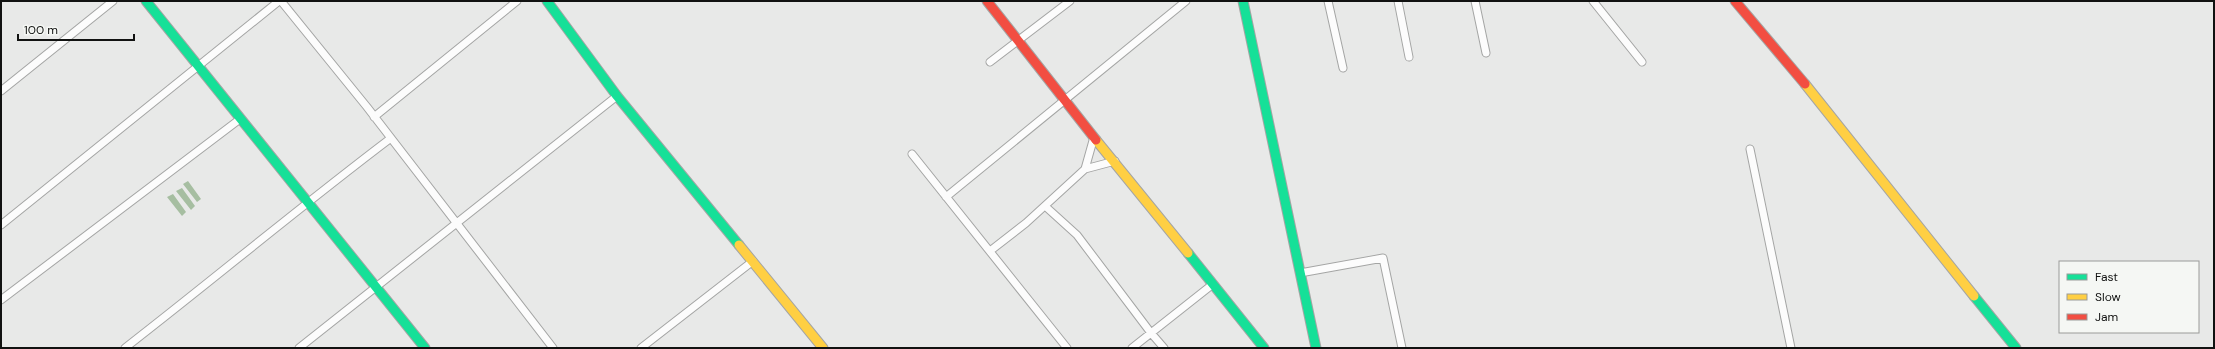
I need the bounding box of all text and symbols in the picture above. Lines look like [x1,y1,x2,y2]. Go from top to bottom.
scale bar [18,16,134,42]
text: 100 m [24,22,58,38]
legend [2059,261,2199,333]
text: Fast [2095,269,2118,285]
text: Slow [2095,289,2121,305]
text: Jam [2095,309,2118,325]

